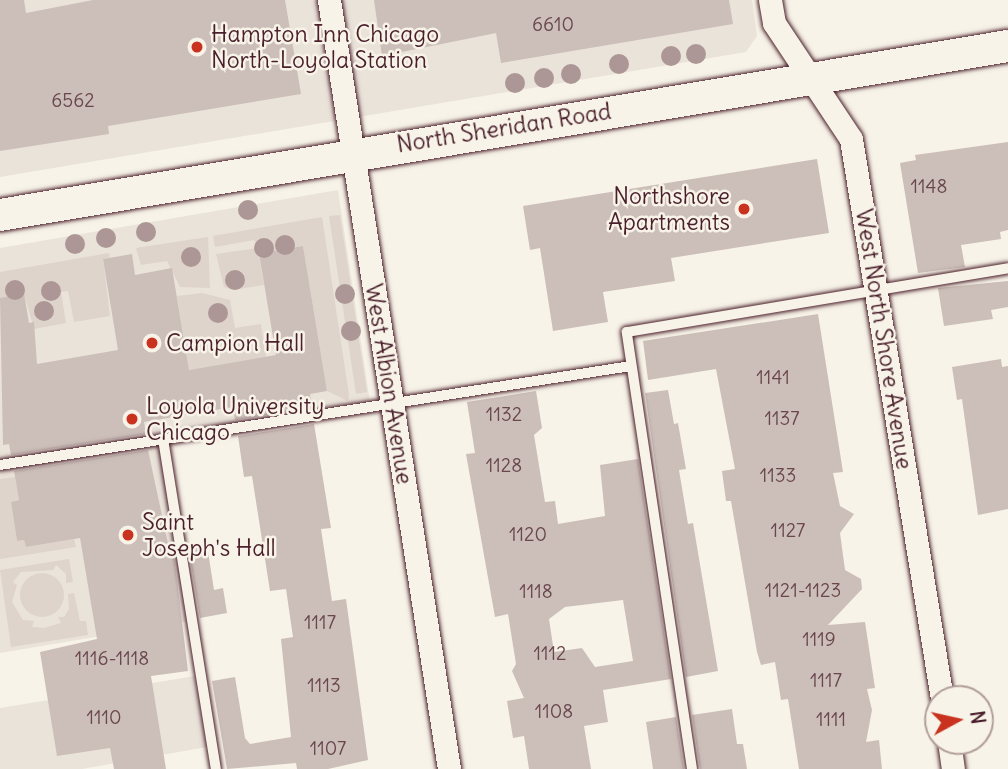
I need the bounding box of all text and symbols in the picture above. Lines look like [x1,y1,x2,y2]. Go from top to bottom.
house number: 6610 [532,14,574,36]
place label: Hampton Inn Chicago North-Loyola Station [211,20,439,74]
marker: Hampton Inn Chicago North-Loyola Station [189,39,205,55]
house number: 6562 [51,90,95,112]
street label: North Sheridan Road [395,97,613,159]
house number: 1148 [910,176,948,198]
place label: Northshore Apartments [608,182,730,236]
marker: Northshore Apartments [736,201,752,217]
street label: West North Shore Avenue [850,207,918,471]
street label: West Albion Avenue [360,282,418,486]
place label: Campion Hall [166,329,304,357]
marker: Campion Hall [144,335,160,351]
house number: 1141 [756,367,790,389]
place label: Loyola University Chicago [146,392,324,446]
house number: 1132 [486,404,522,426]
house number: 1137 [764,408,800,430]
marker: Loyola University Chicago [124,411,140,427]
house number: 1128 [486,455,522,477]
house number: 1133 [760,465,796,487]
place label: Saint Joseph's Hall [142,508,276,562]
house number: 1127 [771,520,805,542]
house number: 1120 [509,524,547,546]
marker: Saint Joseph's Hall [120,527,136,543]
house number: 1121-1123 [765,580,841,602]
house number: 1118 [519,581,553,603]
house number: 1117 [304,612,336,634]
house number: 1119 [802,629,836,651]
house number: 1112 [533,643,567,665]
house number: 1116-1118 [75,648,149,670]
house number: 1117 [810,670,842,692]
house number: 1113 [307,675,341,697]
north arrow [924,685,994,755]
house number: 1108 [535,701,573,723]
house number: 1110 [86,707,122,729]
house number: 1111 [816,709,846,731]
text: N [965,709,991,726]
house number: 1107 [310,738,346,760]

